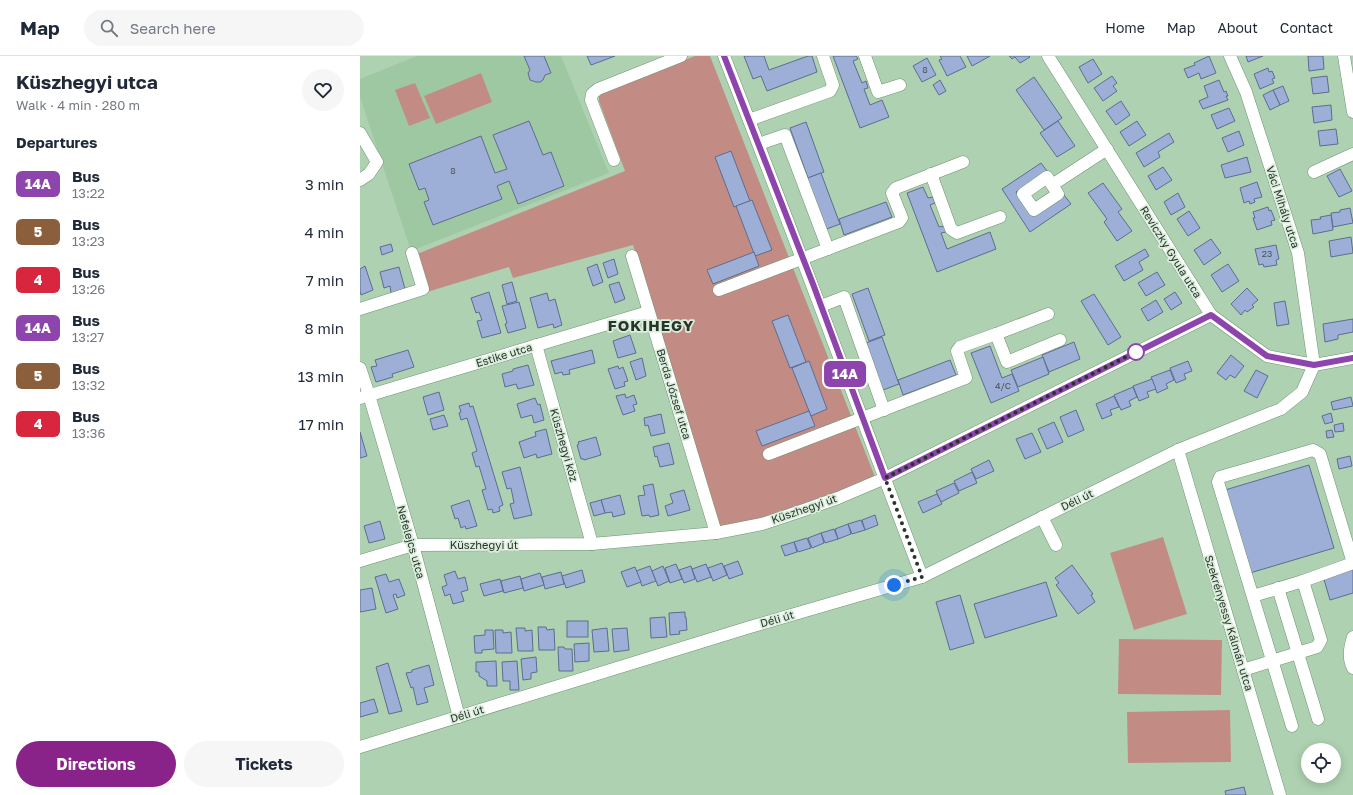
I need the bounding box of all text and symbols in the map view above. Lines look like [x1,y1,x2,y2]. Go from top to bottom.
search box [84,10,364,46]
text: Map [20,16,60,39]
icon: search [98,17,120,39]
text: Search here [130,19,216,37]
text: Home [1105,19,1145,36]
text: Map [1167,19,1195,36]
text: About [1217,19,1258,36]
text: Contact [1280,19,1333,36]
house number: 8 [922,64,928,75]
button: heart [302,69,344,111]
text: Küszhegyi utca [16,70,158,93]
text: Walk · 4 min · 280 m [16,97,140,113]
text: Departures [16,133,97,151]
street label: Váci Mihály utca [1264,164,1303,250]
house number: 8 [450,165,456,176]
text: Bus [72,167,100,185]
text: 14A [25,175,51,192]
text: 3 min [305,175,344,193]
text: 13:22 [72,185,105,201]
street label: Reviczky Gyula utca [1138,203,1205,300]
text: Bus [72,215,100,233]
text: 5 [34,223,42,240]
text: 4 min [305,223,344,241]
text: 13:23 [72,233,105,249]
house number: 23 [1262,248,1272,259]
text: Bus [72,263,100,281]
text: 4 [34,271,42,288]
text: 7 min [306,271,344,289]
text: 13:26 [72,281,105,297]
text: Bus [72,311,100,329]
district label: FOKIHEGY [608,316,694,334]
text: 14A [25,319,51,336]
text: 8 min [305,319,344,337]
text: 13:27 [72,329,104,345]
street label: Estike utca [474,340,534,369]
unlabelled marker [1127,343,1145,361]
street label: Berda József utca [655,347,694,441]
text: Bus [72,359,100,377]
line badge: 14A [822,361,868,387]
text: 14A [832,365,858,382]
text: 5 [34,367,42,384]
text: 13 min [298,367,344,385]
text: 13:32 [72,377,105,393]
house number: 4/C [995,380,1011,391]
text: Bus [72,407,100,425]
street label: Küszhegyi köz [548,407,581,483]
text: 4 [34,415,42,432]
text: 17 min [299,415,344,433]
text: 13:36 [72,425,105,441]
street label: Déli út [1058,486,1095,513]
street label: Küszhegyi út [769,491,838,526]
street label: Nefelejcs utca [395,504,428,580]
street label: Küszhegyi út [450,538,518,551]
street label: Szekrényessy Kálmán utca [1203,553,1256,692]
your location [884,575,904,595]
street label: Déli út [759,608,795,630]
street label: Déli út [449,702,485,725]
button: Directions [16,741,176,787]
button: Tickets [184,741,344,787]
map controls [1301,743,1341,783]
button: locate [1301,743,1341,783]

